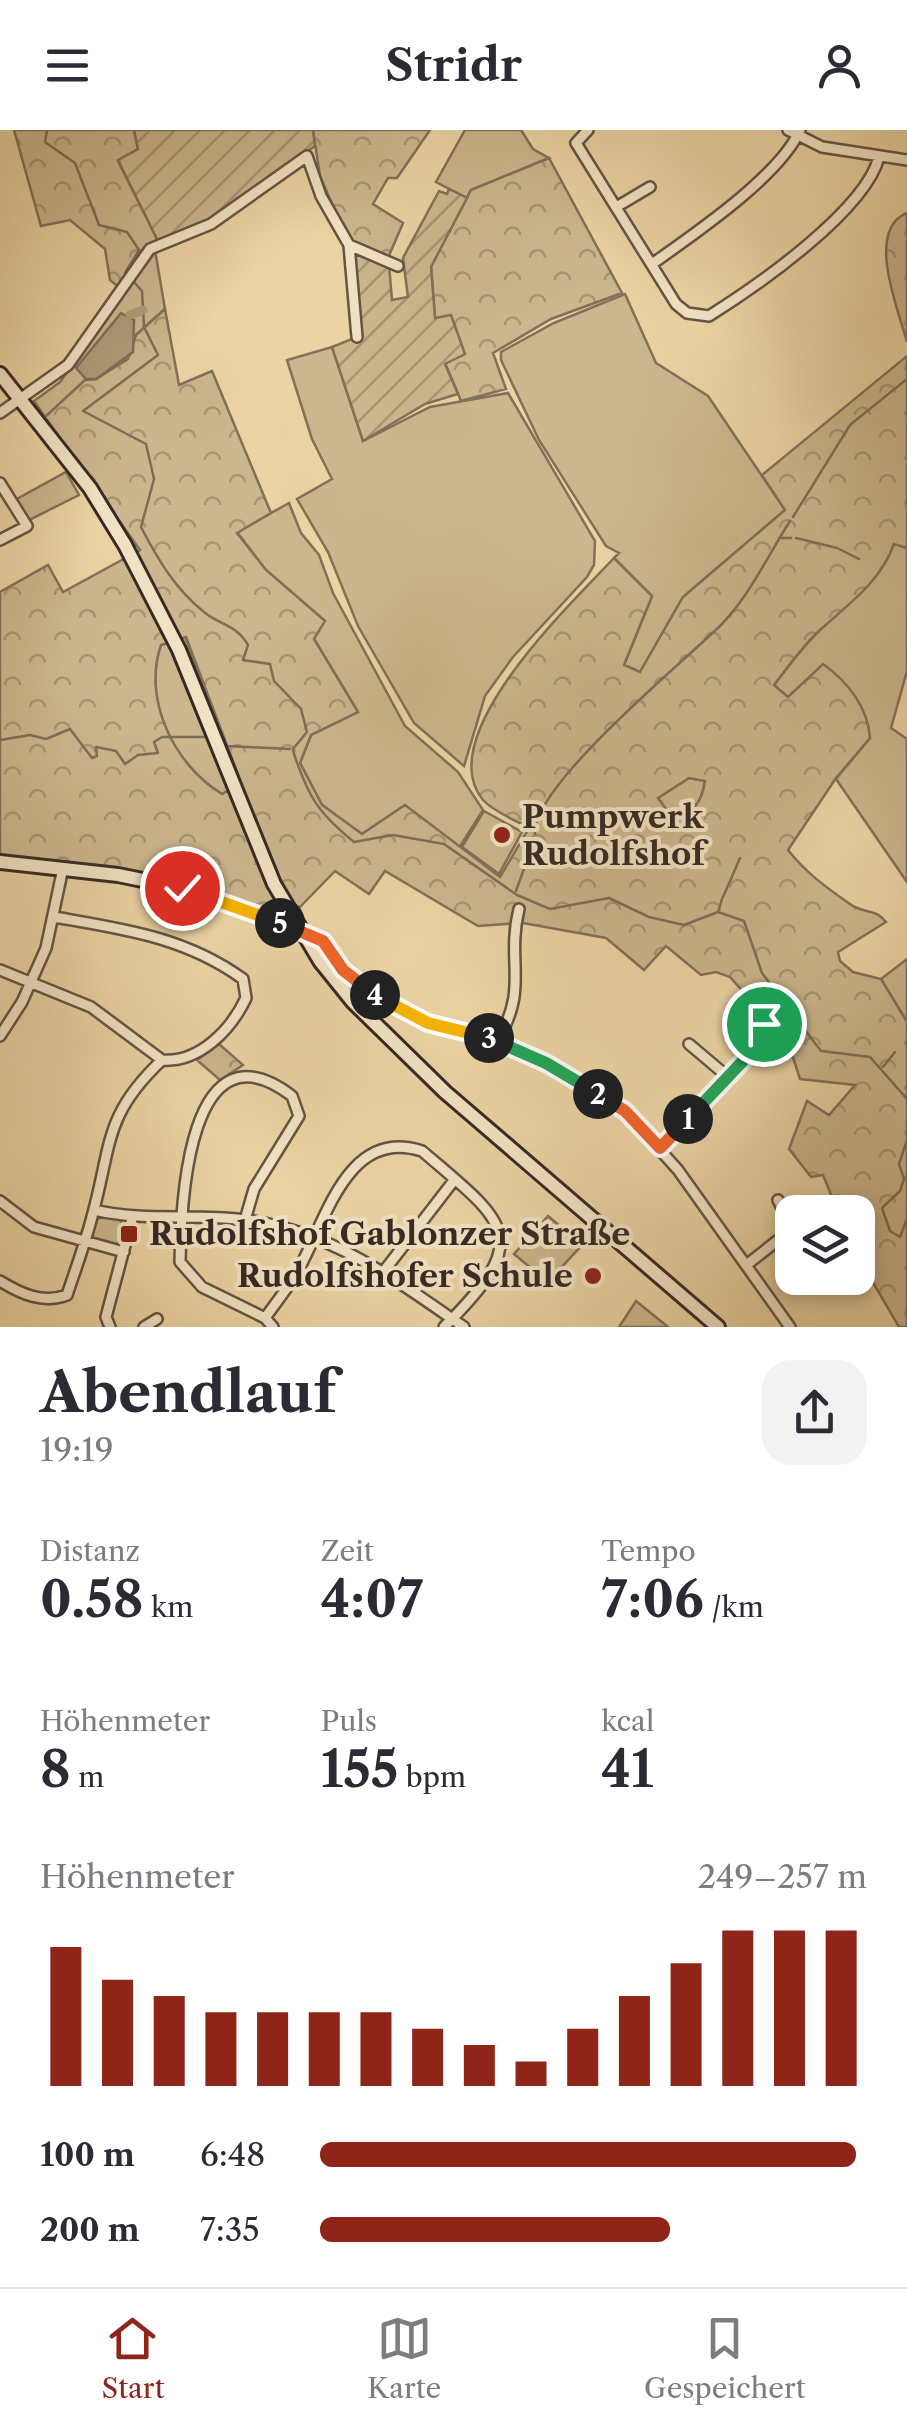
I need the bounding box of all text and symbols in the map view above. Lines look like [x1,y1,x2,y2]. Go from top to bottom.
text: Stridr [385,37,522,93]
icon: menu [40,38,95,93]
icon: person [812,38,867,93]
place label: Pumpwerk Rudolfshof [522,797,709,873]
marker: Pumpwerk Rudolfshof [491,824,513,846]
pin [140,846,225,931]
icon: check [155,861,210,916]
pin: 5 [255,898,305,948]
text: 5 [272,906,288,940]
pin: 4 [350,970,400,1020]
text: 4 [367,978,383,1012]
pin [722,982,807,1067]
icon: arrive [737,997,792,1052]
pin: 3 [464,1013,514,1063]
text: 3 [481,1021,497,1055]
pin: 2 [573,1069,623,1119]
text: 2 [590,1077,606,1111]
pin: 1 [663,1094,713,1144]
text: 1 [682,1102,694,1136]
map controls [775,1195,875,1295]
button: layers [775,1195,875,1295]
place label: Rudolfshof Gablonzer Straße [149,1214,630,1253]
marker: Rudolfshof Gablonzer Straße [118,1223,140,1245]
place label: Rudolfshofer Schule [237,1256,573,1295]
marker: Rudolfshofer Schule [582,1265,604,1287]
text: Abendlauf [40,1359,336,1426]
button: share [762,1360,867,1465]
text: 19:19 [40,1430,113,1469]
text: Distanz [40,1534,140,1568]
text: Zeit [321,1534,374,1568]
text: Tempo [601,1534,696,1568]
text: 0.58 [40,1568,143,1630]
text: 4:07 [321,1568,423,1630]
text: 7:06 [601,1568,704,1630]
text: km [143,1590,193,1624]
text: /km [704,1590,764,1624]
text: Höhenmeter [40,1704,210,1738]
text: Puls [321,1704,377,1738]
text: kcal [601,1704,654,1738]
text: 8 [40,1738,71,1800]
text: 155 [321,1738,398,1800]
text: 41 [601,1738,653,1800]
text: m [71,1760,104,1794]
text: bpm [398,1760,466,1794]
text: Höhenmeter [40,1857,235,1896]
text: 249–257 m [698,1857,867,1896]
text: 100 m [40,2135,135,2174]
text: 6:48 [200,2135,265,2174]
text: 200 m [40,2210,140,2249]
text: 7:35 [200,2210,260,2249]
tab: Start [101,2311,165,2405]
tab: Karte [367,2311,441,2405]
tab: Gespeichert [644,2311,806,2405]

